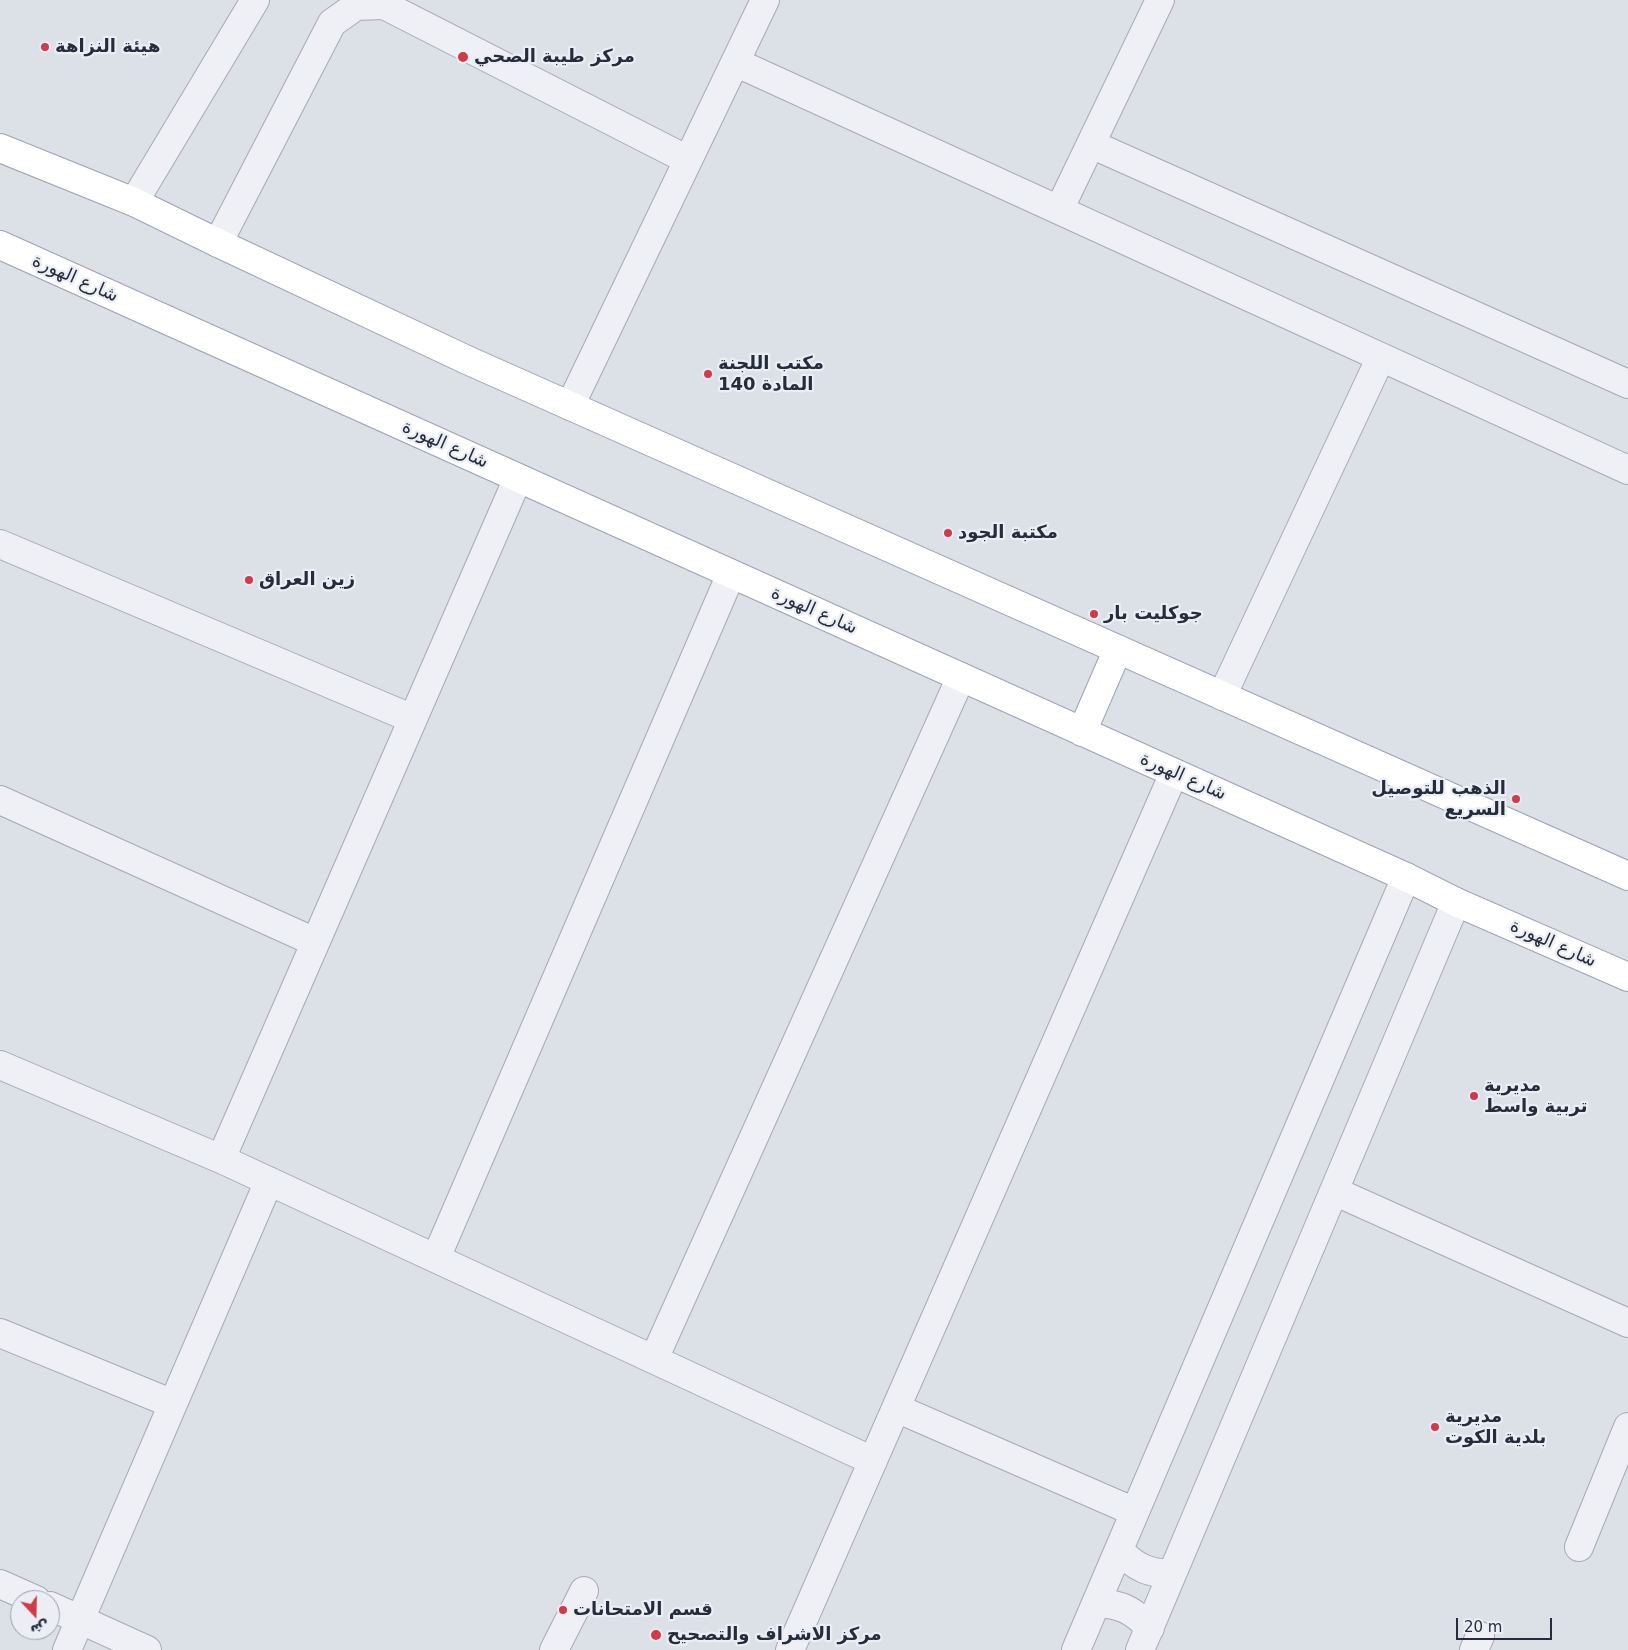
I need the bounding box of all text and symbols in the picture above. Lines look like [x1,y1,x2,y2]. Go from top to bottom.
place label: هيئة النزاهة [55,36,160,58]
marker: هيئة النزاهة [39,41,51,53]
place label: مركز طيبة الصحي [474,46,635,68]
marker: مركز طيبة الصحي [456,50,470,64]
street label: شارع الهورة [29,250,121,308]
place label: مكتب اللجنة المادة 140 [718,353,824,396]
marker: مكتب اللجنة المادة 140 [702,368,714,380]
street label: شارع الهورة [399,416,491,474]
place label: مكتبة الجود [958,522,1058,544]
marker: مكتبة الجود [942,527,954,539]
place label: زين العراق [259,569,355,591]
marker: زين العراق [243,574,255,586]
street label: شارع الهورة [768,582,860,640]
place label: جوكليت بار [1104,603,1203,625]
marker: جوكليت بار [1088,608,1100,620]
street label: شارع الهورة [1137,748,1229,806]
place label: الذهب للتوصيل السريع [1371,778,1506,821]
marker: الذهب للتوصيل السريع [1510,793,1522,805]
street label: شارع الهورة [1507,915,1599,973]
place label: مديرية تربية واسط [1484,1075,1588,1118]
marker: مديرية تربية واسط [1468,1090,1480,1102]
place label: مديرية بلدية الكوت [1445,1406,1546,1448]
marker: مديرية بلدية الكوت [1429,1421,1441,1433]
north arrow [10,1590,60,1640]
place label: قسم الامتحانات [573,1599,713,1621]
marker: قسم الامتحانات [557,1604,569,1616]
scale bar [1458,1608,1554,1640]
text: ش [28,1617,52,1639]
text: 20 m [1464,1618,1502,1636]
place label: مركز الاشراف والتصحيح [667,1624,882,1646]
marker: مركز الاشراف والتصحيح [649,1628,663,1642]

